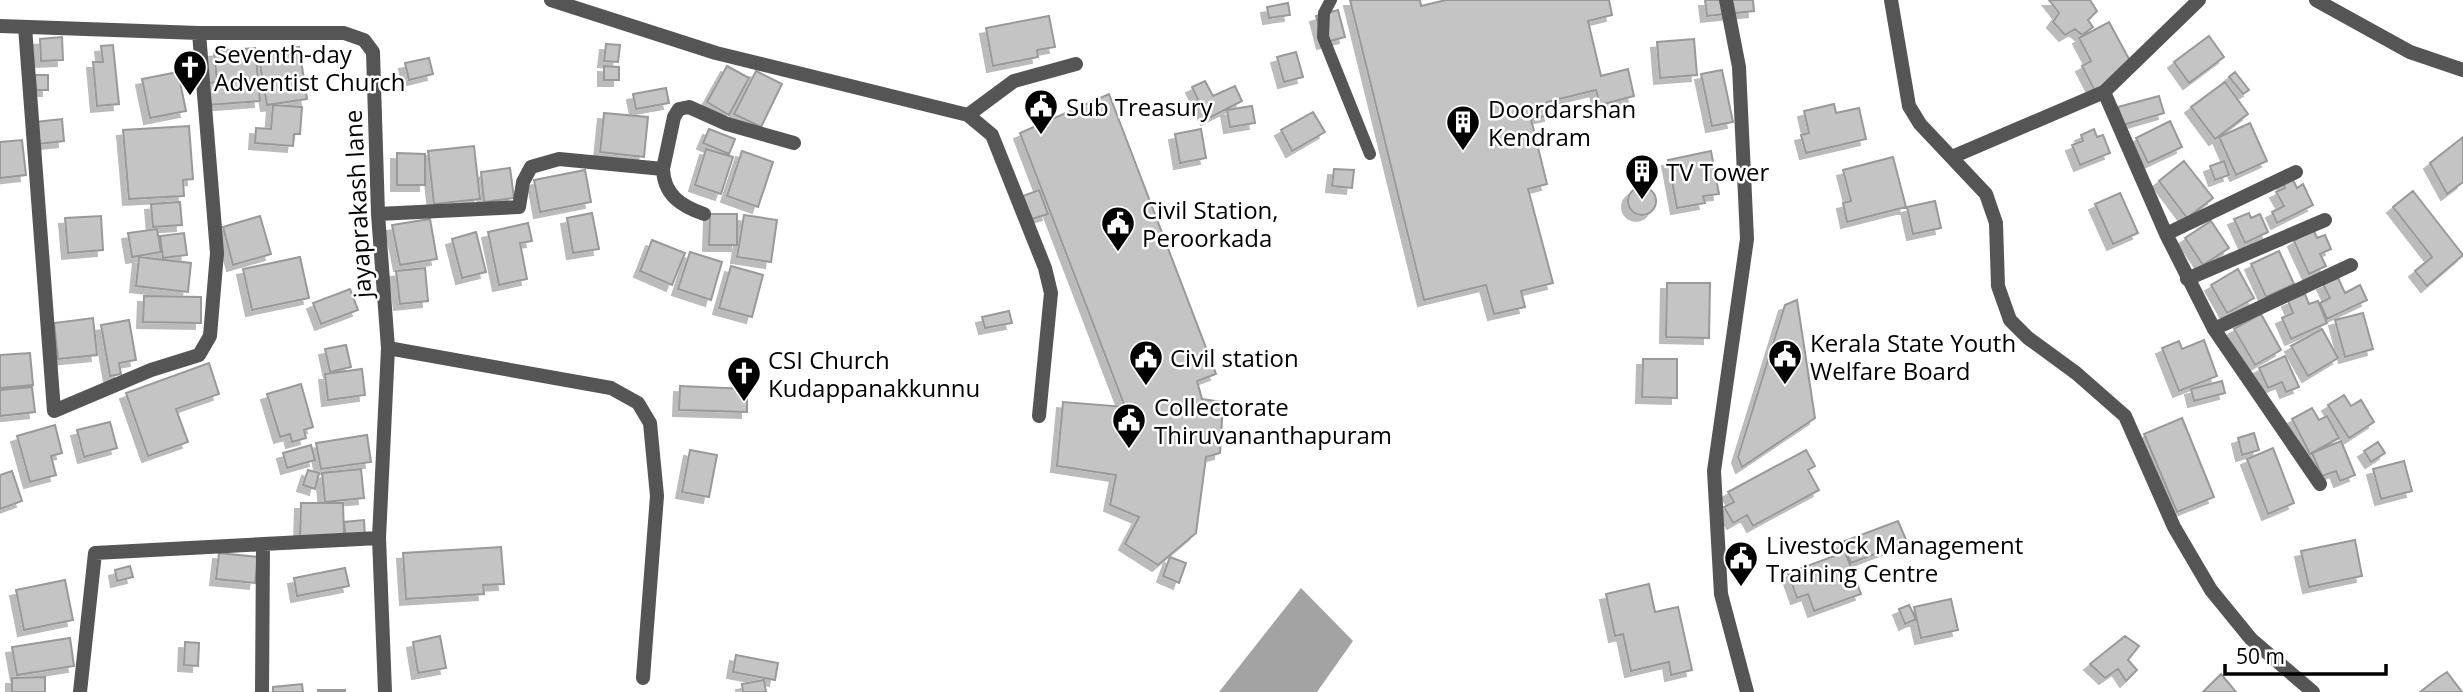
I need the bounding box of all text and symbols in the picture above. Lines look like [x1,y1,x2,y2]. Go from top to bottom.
place label: Seventh-day Adventist Church [214,37,405,98]
church icon: Seventh-day Adventist Church [171,48,209,97]
public building icon: Sub Treasury [1022,87,1060,136]
place label: Sub Treasury [1066,90,1214,123]
place label: Doordarshan Kendram [1488,92,1636,153]
building icon: Doordarshan Kendram [1444,103,1482,152]
street label: jayaprakash lane [336,109,379,301]
building icon: TV Tower [1623,152,1661,201]
place label: TV Tower [1666,155,1769,188]
place label: Civil Station, Peroorkada [1142,193,1279,254]
public building icon: Civil Station, Peroorkada [1099,204,1137,253]
place label: Kerala State Youth Welfare Board [1810,326,2016,387]
public building icon: Kerala State Youth Welfare Board [1766,337,1804,386]
public building icon: Civil station [1127,338,1165,387]
place label: Civil station [1170,341,1299,374]
place label: CSI Church Kudappanakkunnu [768,343,980,404]
church icon: CSI Church Kudappanakkunnu [725,354,763,403]
place label: Collectorate Thiruvananthapuram [1154,390,1392,451]
public building icon: Collectorate Thiruvananthapuram [1110,401,1148,450]
place label: Livestock Management Training Centre [1766,528,2023,589]
public building icon: Livestock Management Training Centre [1722,539,1760,588]
scale bar [2225,632,2386,676]
text: 50 m [2236,642,2285,670]

